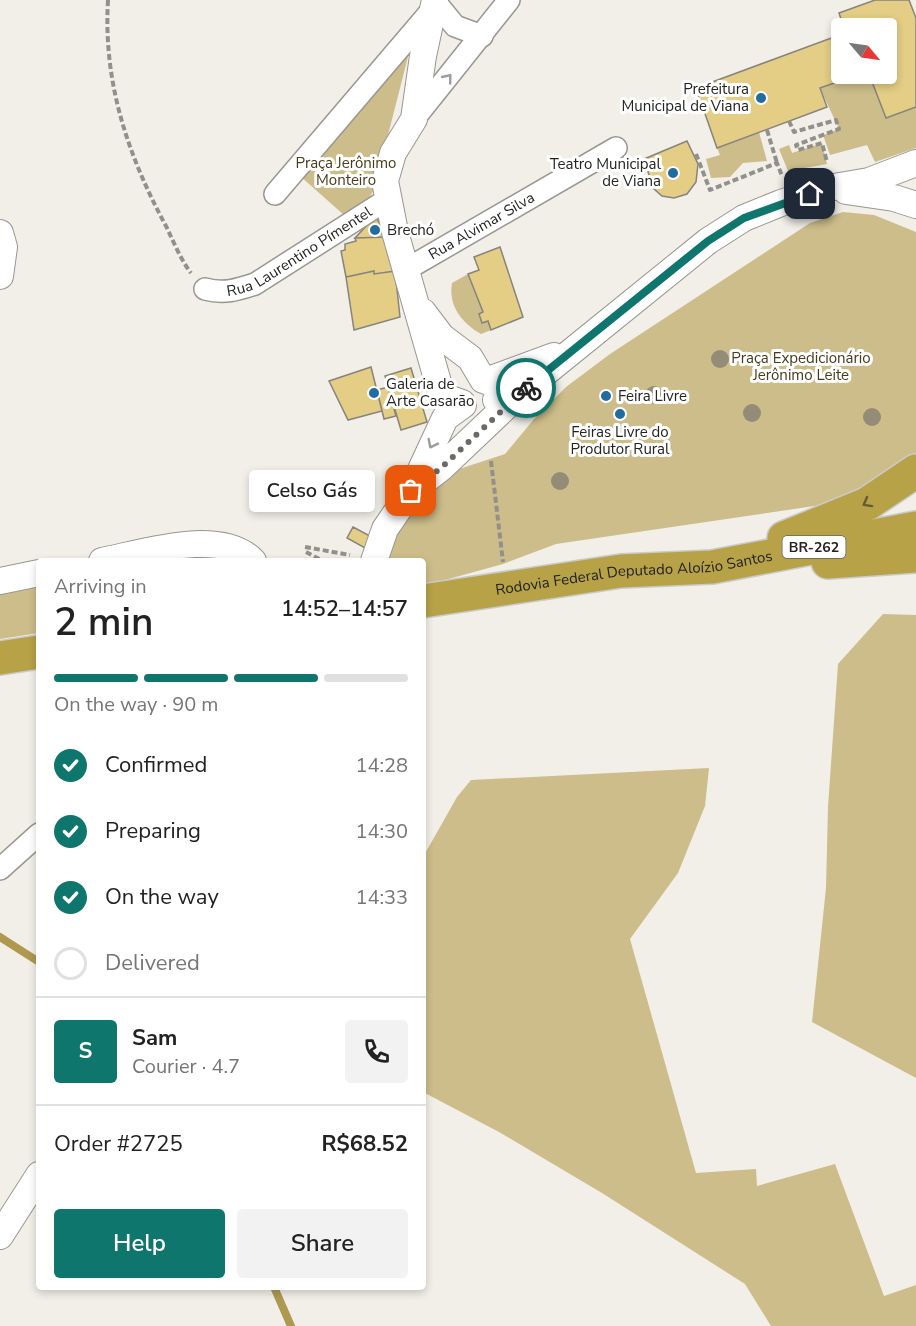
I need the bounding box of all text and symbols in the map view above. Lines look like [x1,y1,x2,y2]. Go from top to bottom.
north arrow [831,18,897,84]
map controls [831,18,897,84]
one-way arrow [441,74,452,85]
place label: Prefeitura Municipal de Viana [622,79,749,116]
marker: Prefeitura Municipal de Viana [754,91,768,105]
park label: Praça Jerônimo Monteiro [296,153,396,190]
place label: Teatro Municipal de Viana [550,154,662,191]
marker: Teatro Municipal de Viana [666,166,680,180]
pin [784,168,835,219]
icon: home [793,177,826,210]
street label: Rua Alvimar Silva [425,187,538,264]
street label: Rua Laurentino Pímentel [225,202,376,301]
place label: Brechó [387,220,434,240]
marker: Brechó [368,223,382,237]
park label: Praça Expedicionário Jerônimo Leite [731,348,871,385]
courier [496,358,556,418]
icon: bike [510,372,543,405]
place label: Galeria de Arte Casarão [386,374,474,411]
marker: Galeria de Arte Casarão [367,386,381,400]
place label: Feira Livre [618,386,687,406]
marker: Feira Livre [599,389,613,403]
marker: Feiras Livre do Produtor Rural [613,407,627,421]
place label: Feiras Livre do Produtor Rural [571,422,670,459]
one-way arrow [428,438,439,449]
pin [385,465,436,516]
callout: Celso Gás [249,470,375,512]
icon: bag [394,474,427,507]
text: Celso Gás [267,477,357,504]
one-way arrow [863,496,873,507]
road number: BR-262 [782,536,846,558]
street label: Rodovia Federal Deputado Aloízio Santos [494,546,774,600]
text: Arriving in [54,573,147,600]
text: 14:52–14:57 [281,594,408,624]
text: 2 min [54,596,153,649]
text: On the way · 90 m [54,691,218,718]
icon: check [54,749,87,782]
text: Confirmed [105,750,207,780]
text: 14:28 [355,752,408,779]
icon: check [54,815,87,848]
text: Preparing [105,816,201,846]
text: 14:30 [355,818,408,845]
icon: check [54,881,87,914]
text: On the way [105,882,219,912]
text: 14:33 [355,884,408,911]
text: Delivered [105,948,200,978]
button: phone [345,1020,408,1083]
text: Sam [132,1023,177,1053]
text: S [79,1036,92,1066]
text: Courier · 4.7 [132,1053,240,1080]
text: Order #2725 [54,1129,183,1159]
text: R$68.52 [321,1129,408,1159]
button: Help [54,1209,225,1278]
button: Share [237,1209,408,1278]

